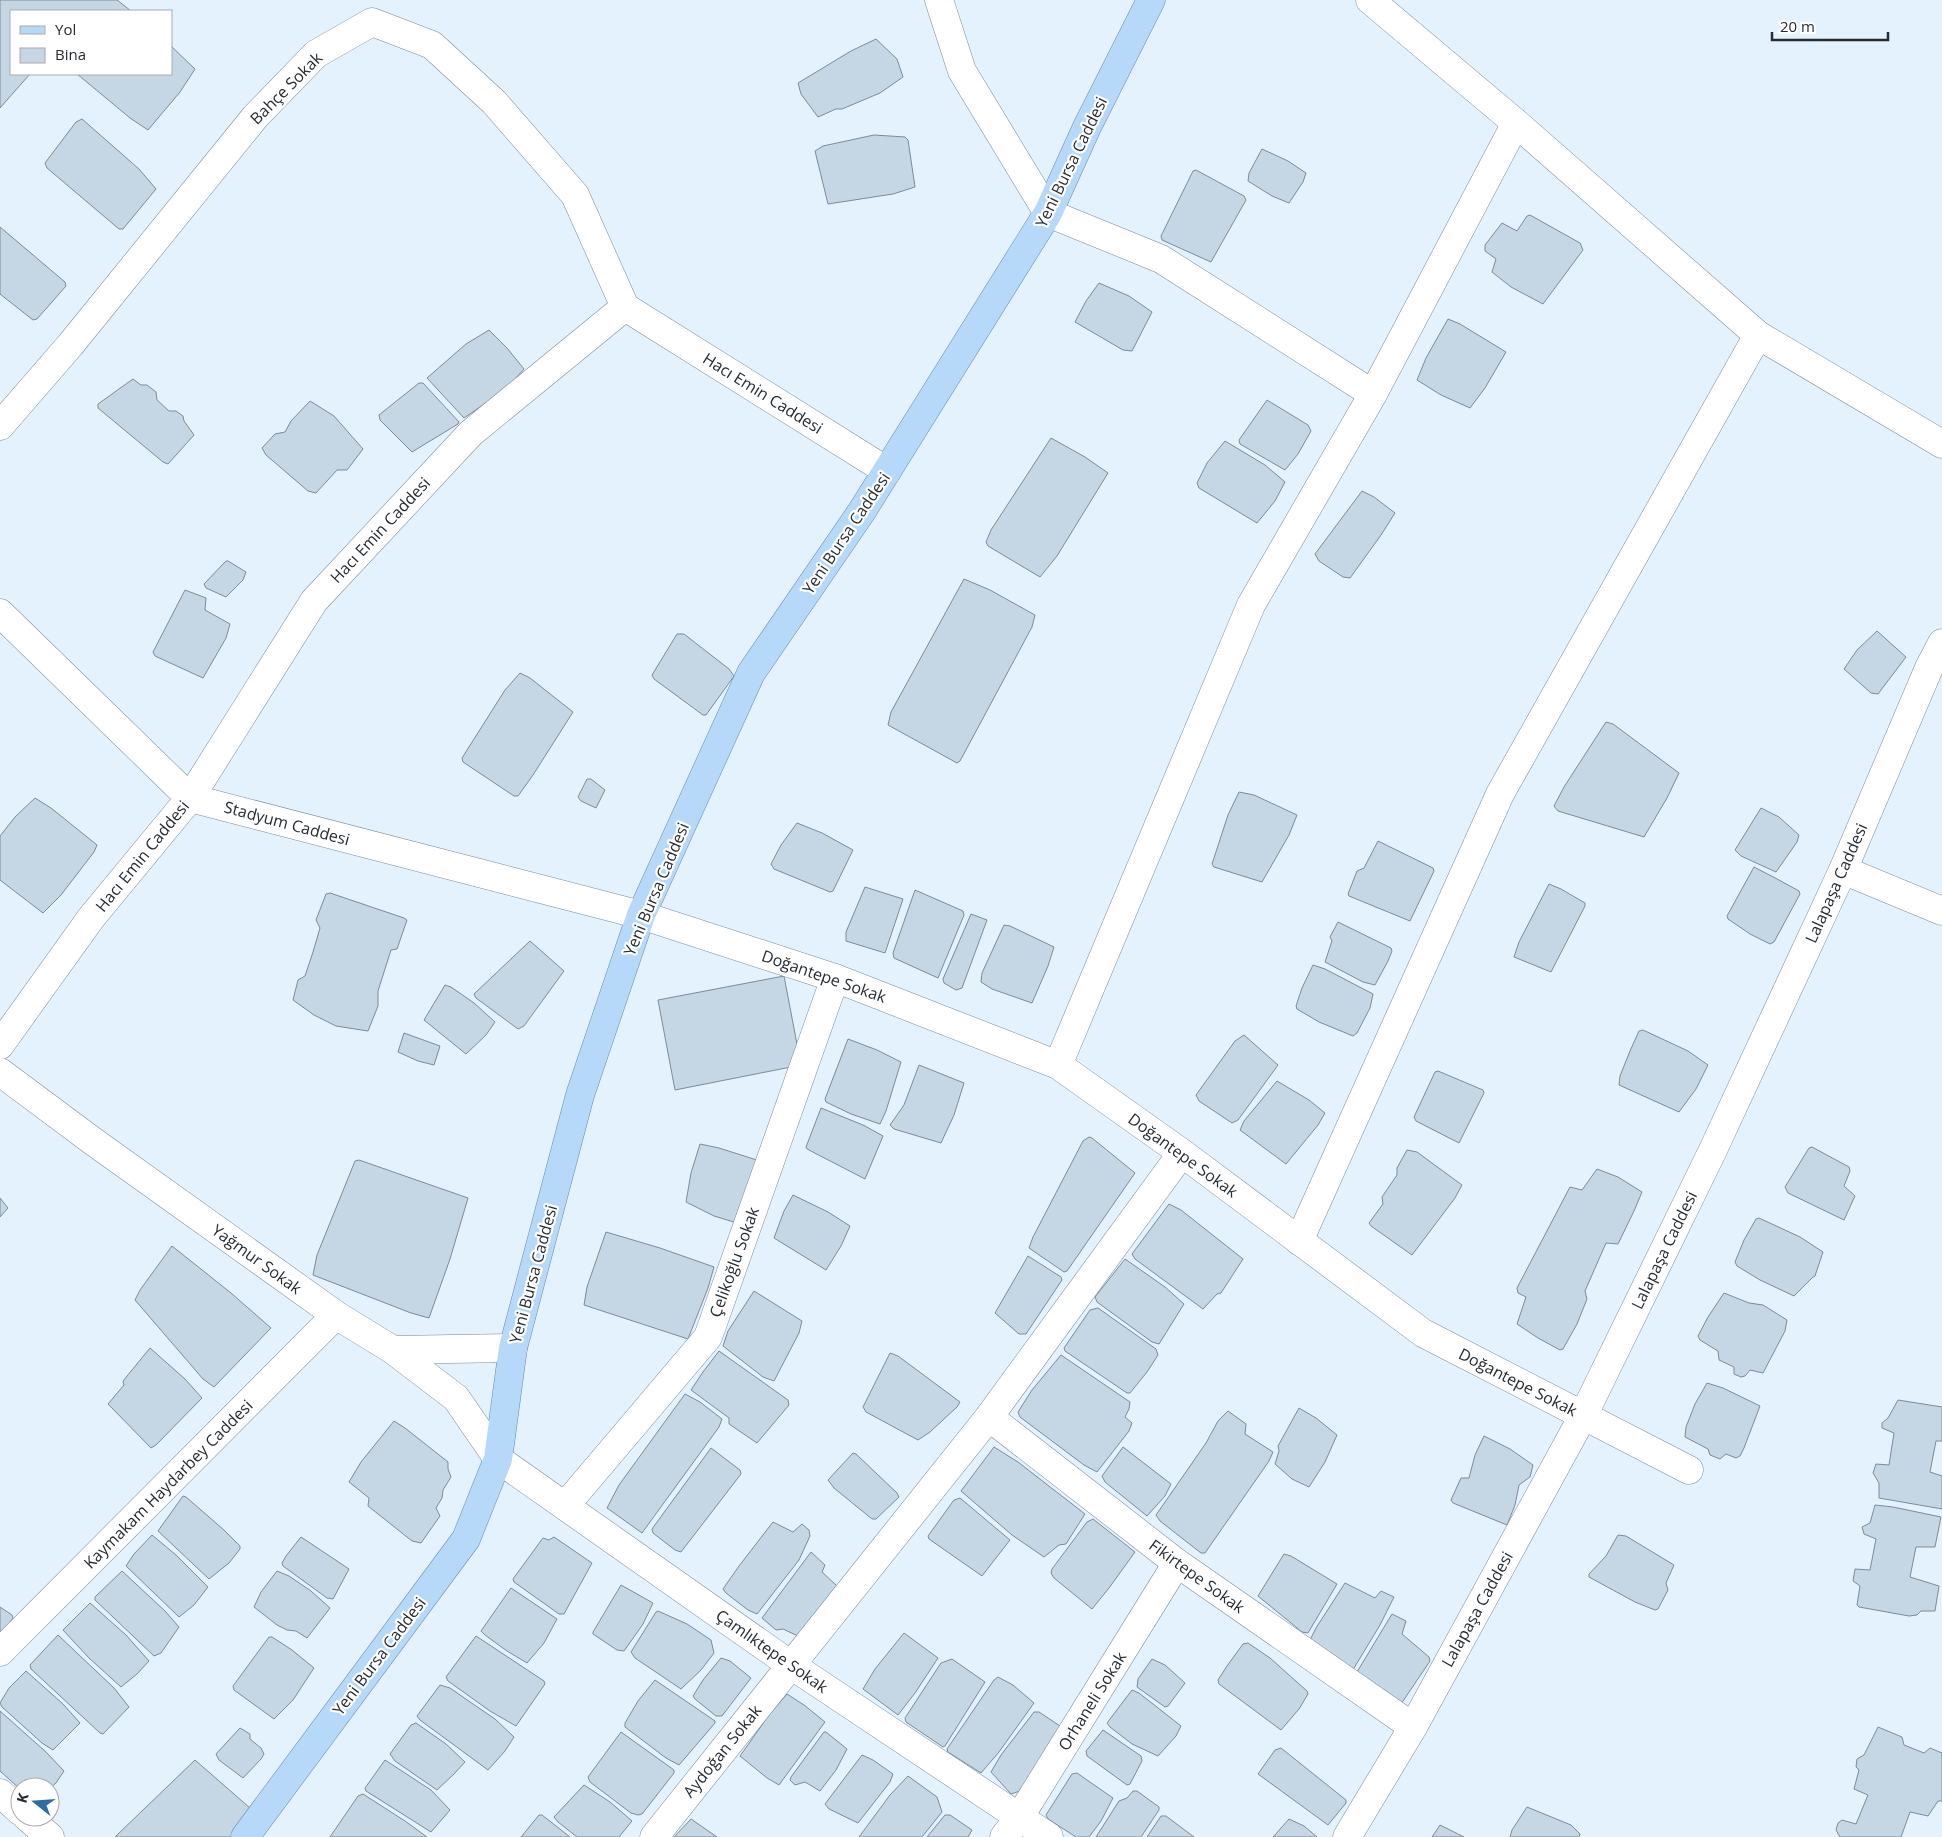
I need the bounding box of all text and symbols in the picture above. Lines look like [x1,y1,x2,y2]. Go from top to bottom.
legend [10,10,172,75]
scale bar [1772,10,1888,42]
text: 20 m [1780,16,1815,36]
text: Yol [55,19,76,39]
text: Bina [55,44,86,64]
street label: Bahçe Sokak [245,47,327,129]
street label: Yeni Bursa Caddesi [1030,93,1112,231]
street label: Hacı Emin Caddesi [699,347,827,439]
street label: Yeni Bursa Caddesi [797,468,895,598]
street label: Hacı Emin Caddesi [325,472,435,588]
street label: Hacı Emin Caddesi [90,796,194,916]
street label: Stadyum Caddesi [222,796,352,850]
street label: Yeni Bursa Caddesi [618,819,694,959]
street label: Lalapaşa Caddesi [1800,820,1872,946]
street label: Doğantepe Sokak [759,944,890,1008]
street label: Doğantepe Sokak [1124,1108,1243,1203]
street label: Lalapaşa Caddesi [1626,1187,1702,1313]
street label: Yeni Bursa Caddesi [504,1202,562,1346]
street label: Çelikoğlu Sokak [704,1203,764,1320]
street label: Yağmur Sokak [208,1219,307,1299]
street label: Doğantepe Sokak [1455,1343,1582,1422]
street label: Kaymakam Haydarbey Caddesi [79,1395,257,1573]
street label: Fikirtepe Sokak [1145,1534,1250,1618]
street label: Lalapaşa Caddesi [1436,1547,1518,1671]
street label: Yeni Bursa Caddesi [327,1592,431,1720]
street label: Çamlıktepe Sokak [712,1604,833,1698]
street label: Orhaneli Sokak [1053,1647,1132,1755]
street label: Aydoğan Sokak [678,1700,767,1802]
north arrow [10,1777,60,1827]
text: K [12,1790,33,1805]

